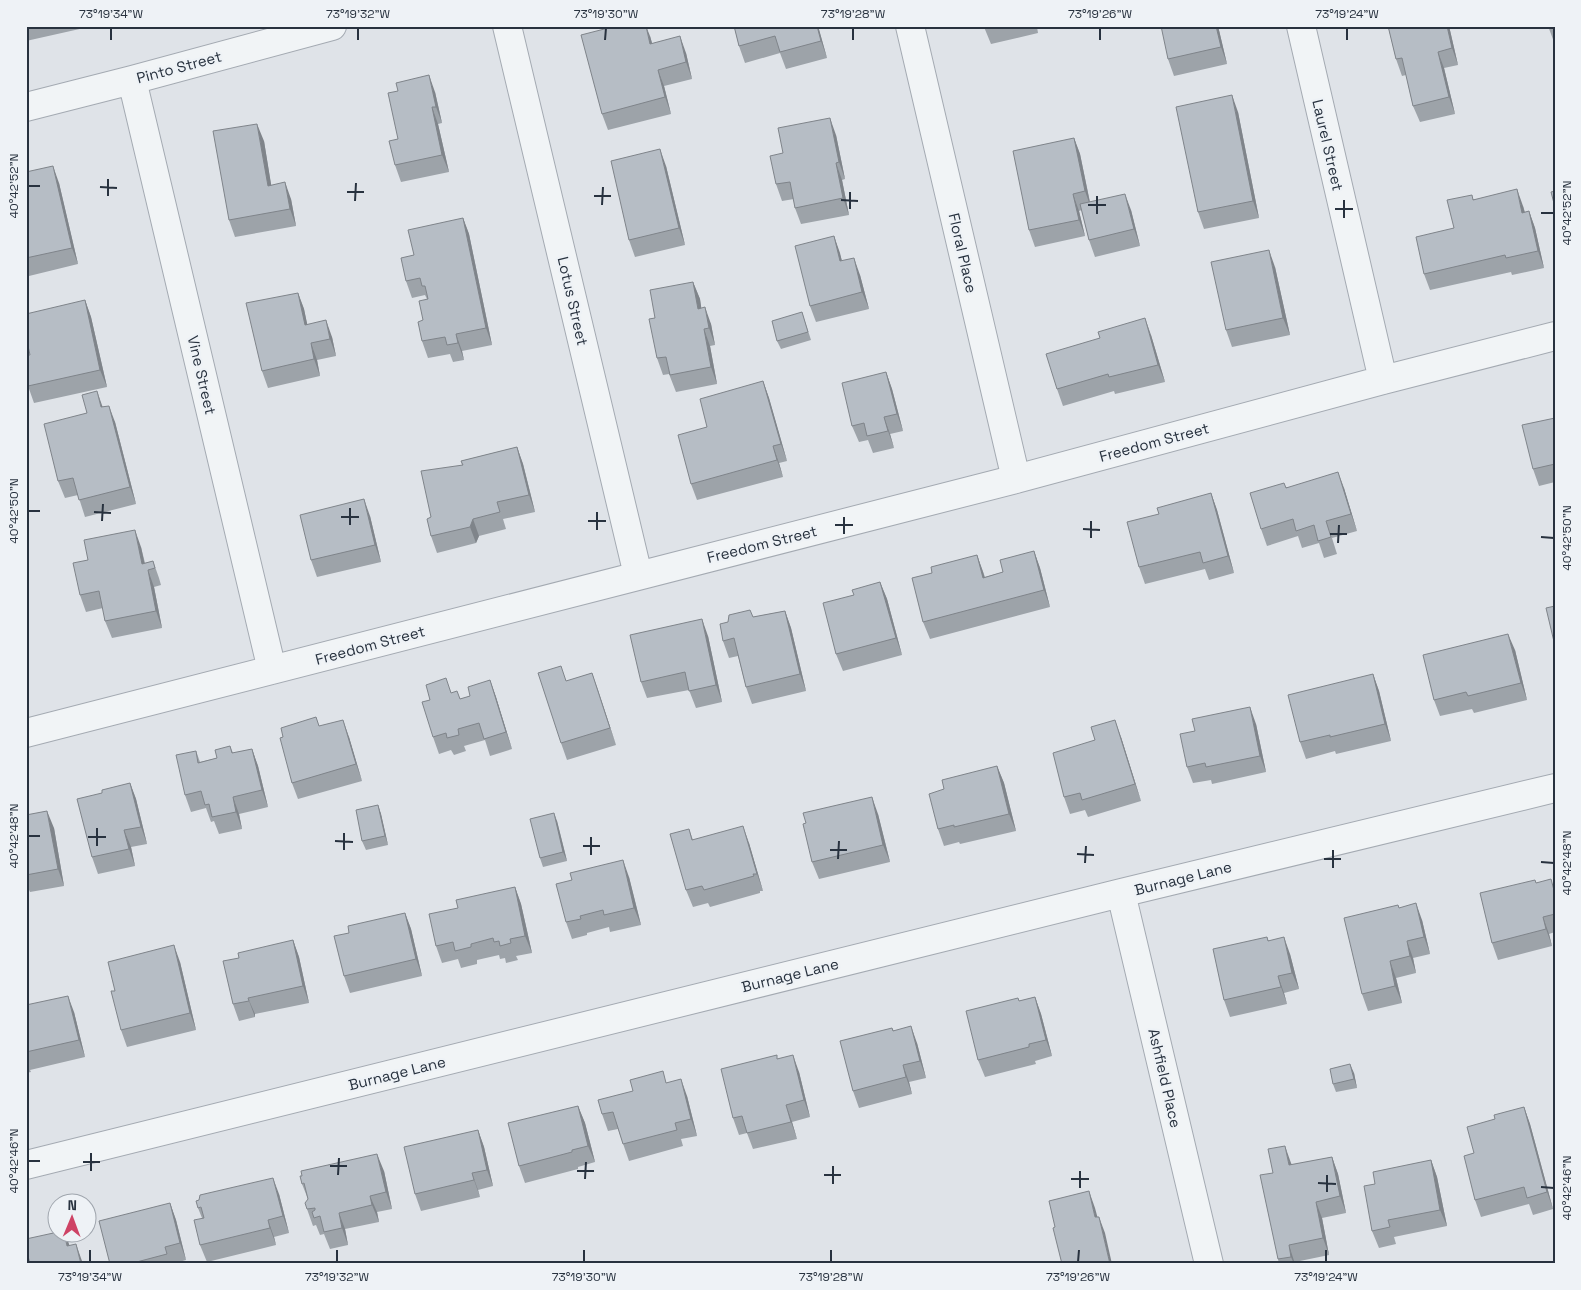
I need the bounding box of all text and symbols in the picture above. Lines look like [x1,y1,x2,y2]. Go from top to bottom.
text: 73°19'34"W [79,6,143,22]
text: 73°19'32"W [326,6,391,22]
text: 73°19'30"W [574,6,639,22]
text: 73°19'28"W [821,6,886,22]
text: 73°19'26"W [1068,6,1133,22]
text: 73°19'24"W [1315,6,1379,22]
street label: Pinto Street [134,47,224,87]
street label: Laurel Street [1308,97,1348,193]
text: 40°42'52"N [6,154,22,218]
text: 40°42'52"N [1559,181,1575,245]
street label: Floral Place [945,211,981,295]
street label: Lotus Street [554,255,592,347]
street label: Vine Street [184,334,220,417]
street label: Freedom Street [1097,418,1211,466]
text: 40°42'50"N [6,478,22,544]
text: 40°42'50"N [1559,505,1575,571]
street label: Freedom Street [705,521,819,567]
street label: Freedom Street [313,621,427,669]
text: 40°42'48"N [6,803,22,869]
text: 40°42'48"N [1559,830,1575,896]
street label: Burnage Lane [1132,857,1234,899]
street label: Burnage Lane [739,954,841,996]
street label: Ashfield Place [1144,1026,1186,1130]
street label: Burnage Lane [346,1052,448,1094]
text: 40°42'46"N [6,1129,22,1193]
text: 40°42'46"N [1559,1156,1575,1220]
north arrow [48,1192,98,1242]
text: N [67,1196,77,1214]
text: 73°19'34"W [58,1269,122,1285]
text: 73°19'32"W [305,1269,370,1285]
text: 73°19'30"W [552,1269,617,1285]
text: 73°19'28"W [799,1269,864,1285]
text: 73°19'26"W [1046,1269,1111,1285]
text: 73°19'24"W [1294,1269,1358,1285]

